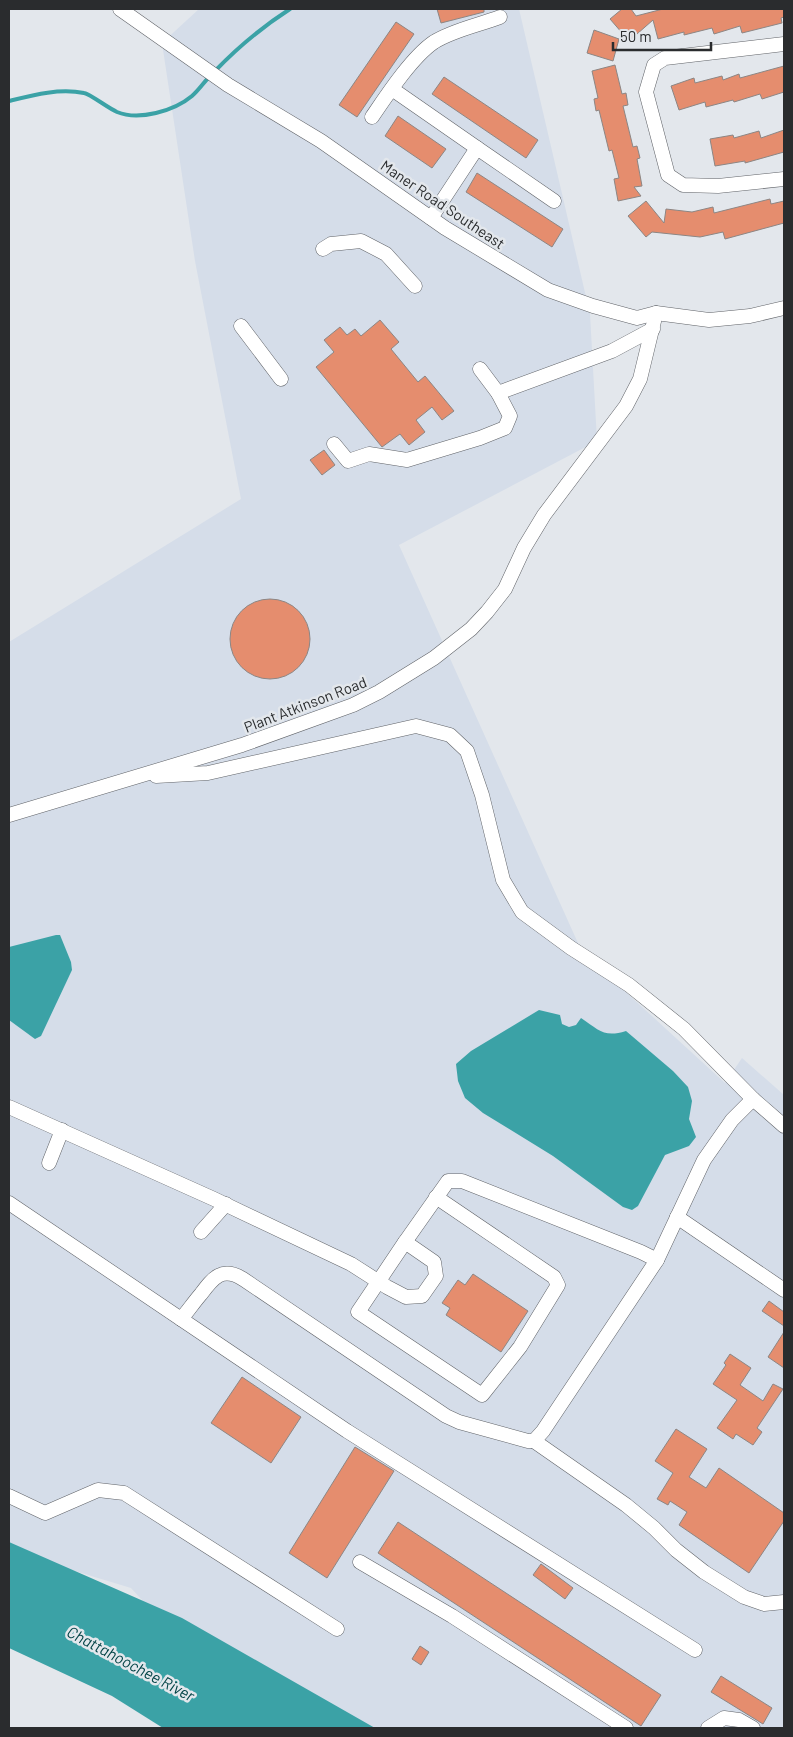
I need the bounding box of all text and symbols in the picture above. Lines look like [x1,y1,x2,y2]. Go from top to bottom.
scale bar [613,20,710,52]
text: 50 m [620,27,652,45]
street label: Maner Road Southeast [378,156,508,252]
street label: Plant Atkinson Road [241,672,369,736]
water label: Chattahoochee River [64,1621,199,1705]

